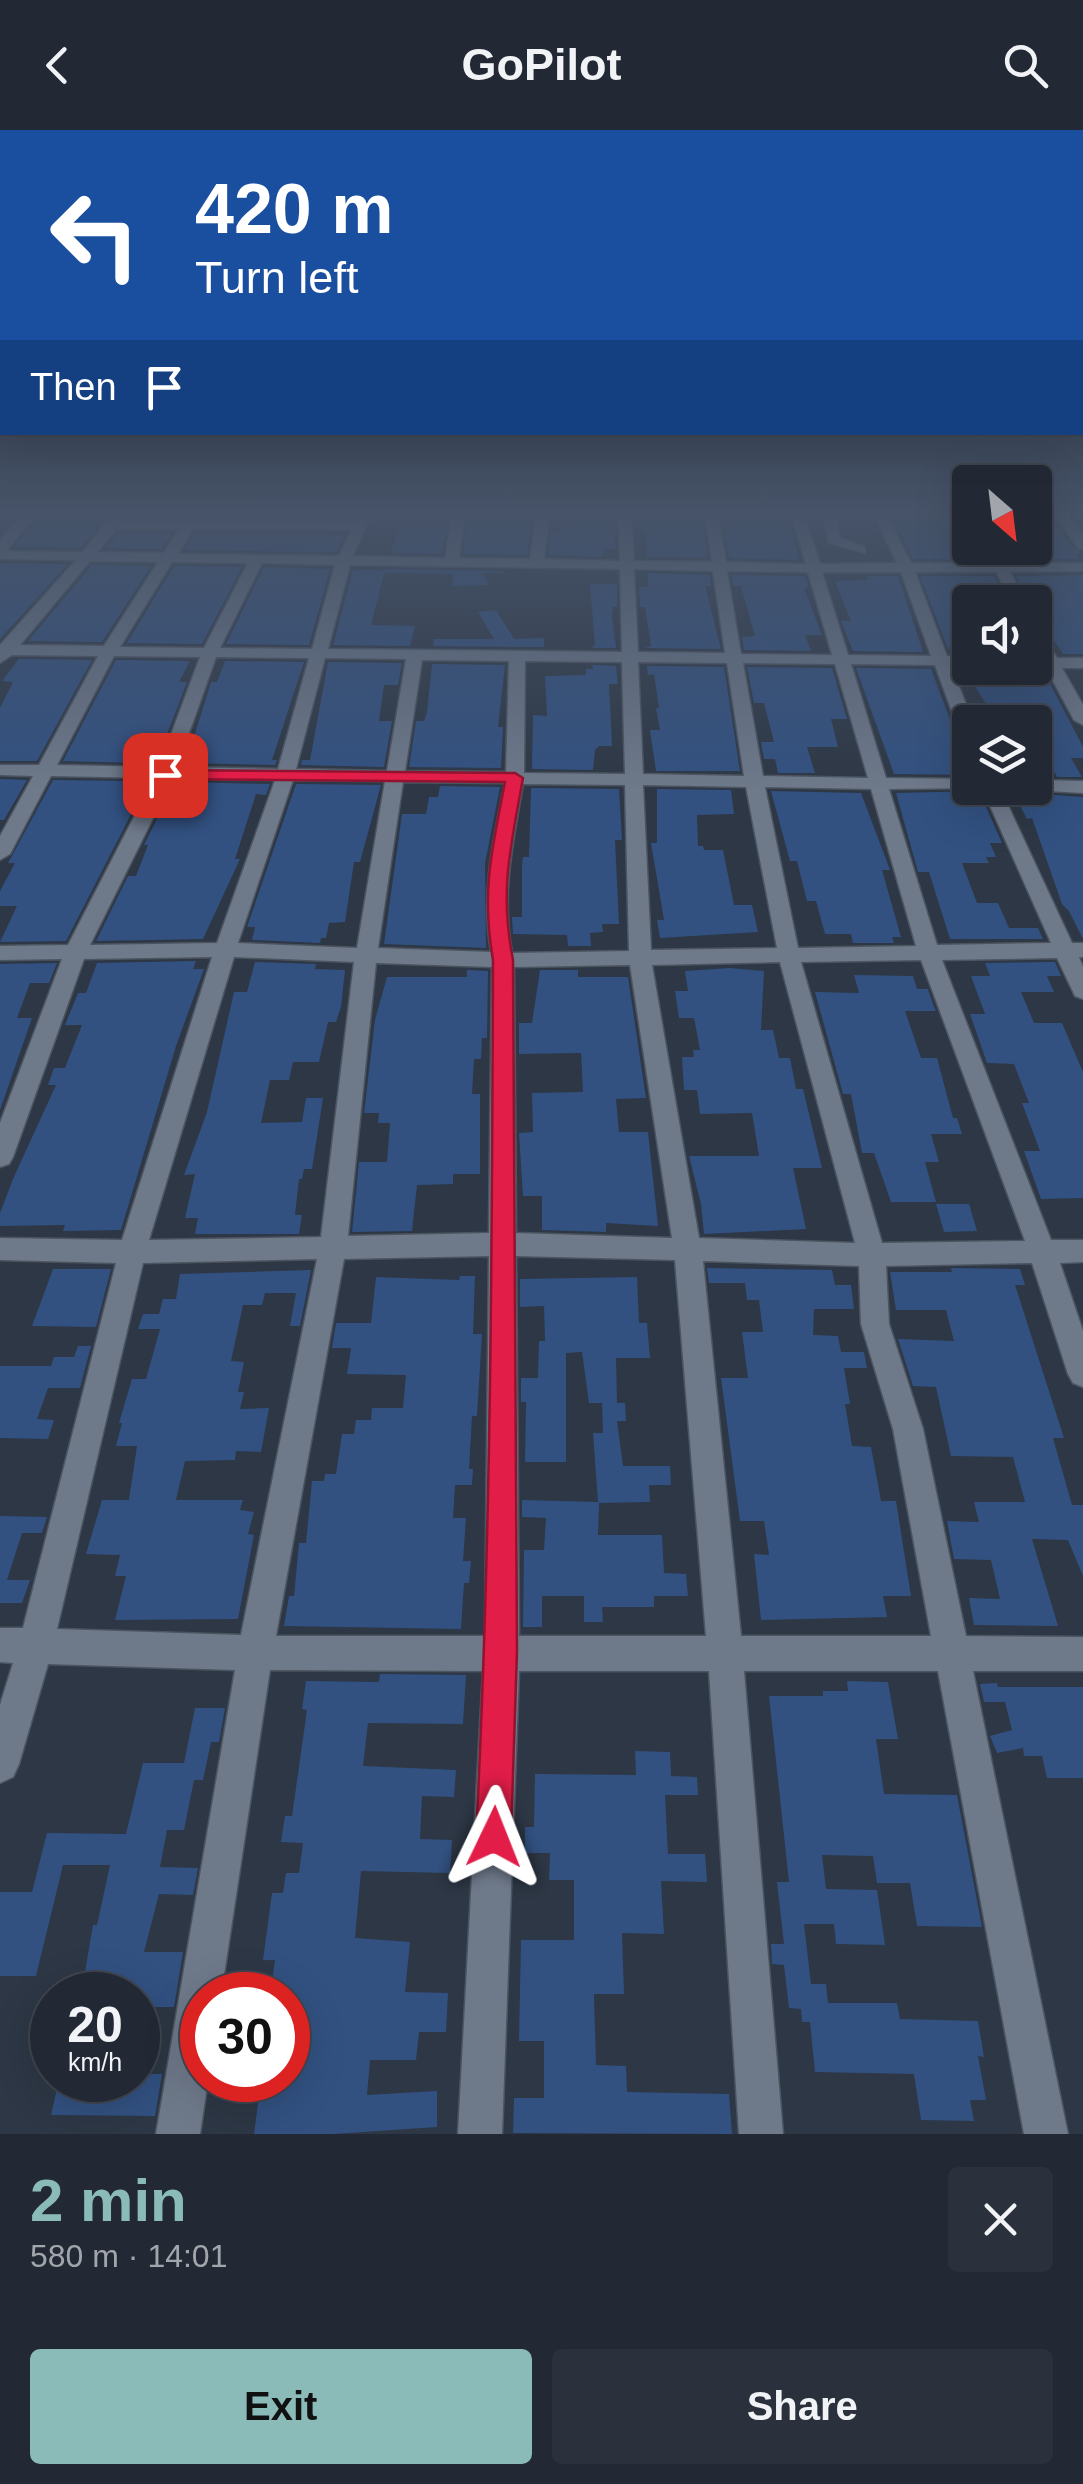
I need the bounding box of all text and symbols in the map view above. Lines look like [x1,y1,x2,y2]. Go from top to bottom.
icon: back [30,38,85,93]
icon: search [998,38,1053,93]
text: GoPilot [462,39,621,90]
icon: left [30,170,160,300]
text: 420 m [195,170,393,248]
text: Turn left [195,252,358,303]
icon: arrive [137,360,192,415]
text: Then [30,366,117,408]
north arrow [952,465,1052,565]
map controls [952,465,1052,805]
button: sound [952,585,1052,685]
button: layers [952,705,1052,805]
pin [123,733,208,818]
icon: arrive [138,748,193,803]
position arrow [442,1785,546,1889]
speed limit sign: 30 [180,1972,310,2102]
text: 20 [67,1997,123,2053]
text: km/h [68,2048,122,2076]
text: 2 min [30,2167,187,2234]
button: close [948,2167,1053,2272]
text: 580 m · 14:01 [30,2238,227,2274]
button: Exit [30,2349,532,2464]
button: Share [552,2349,1053,2464]

